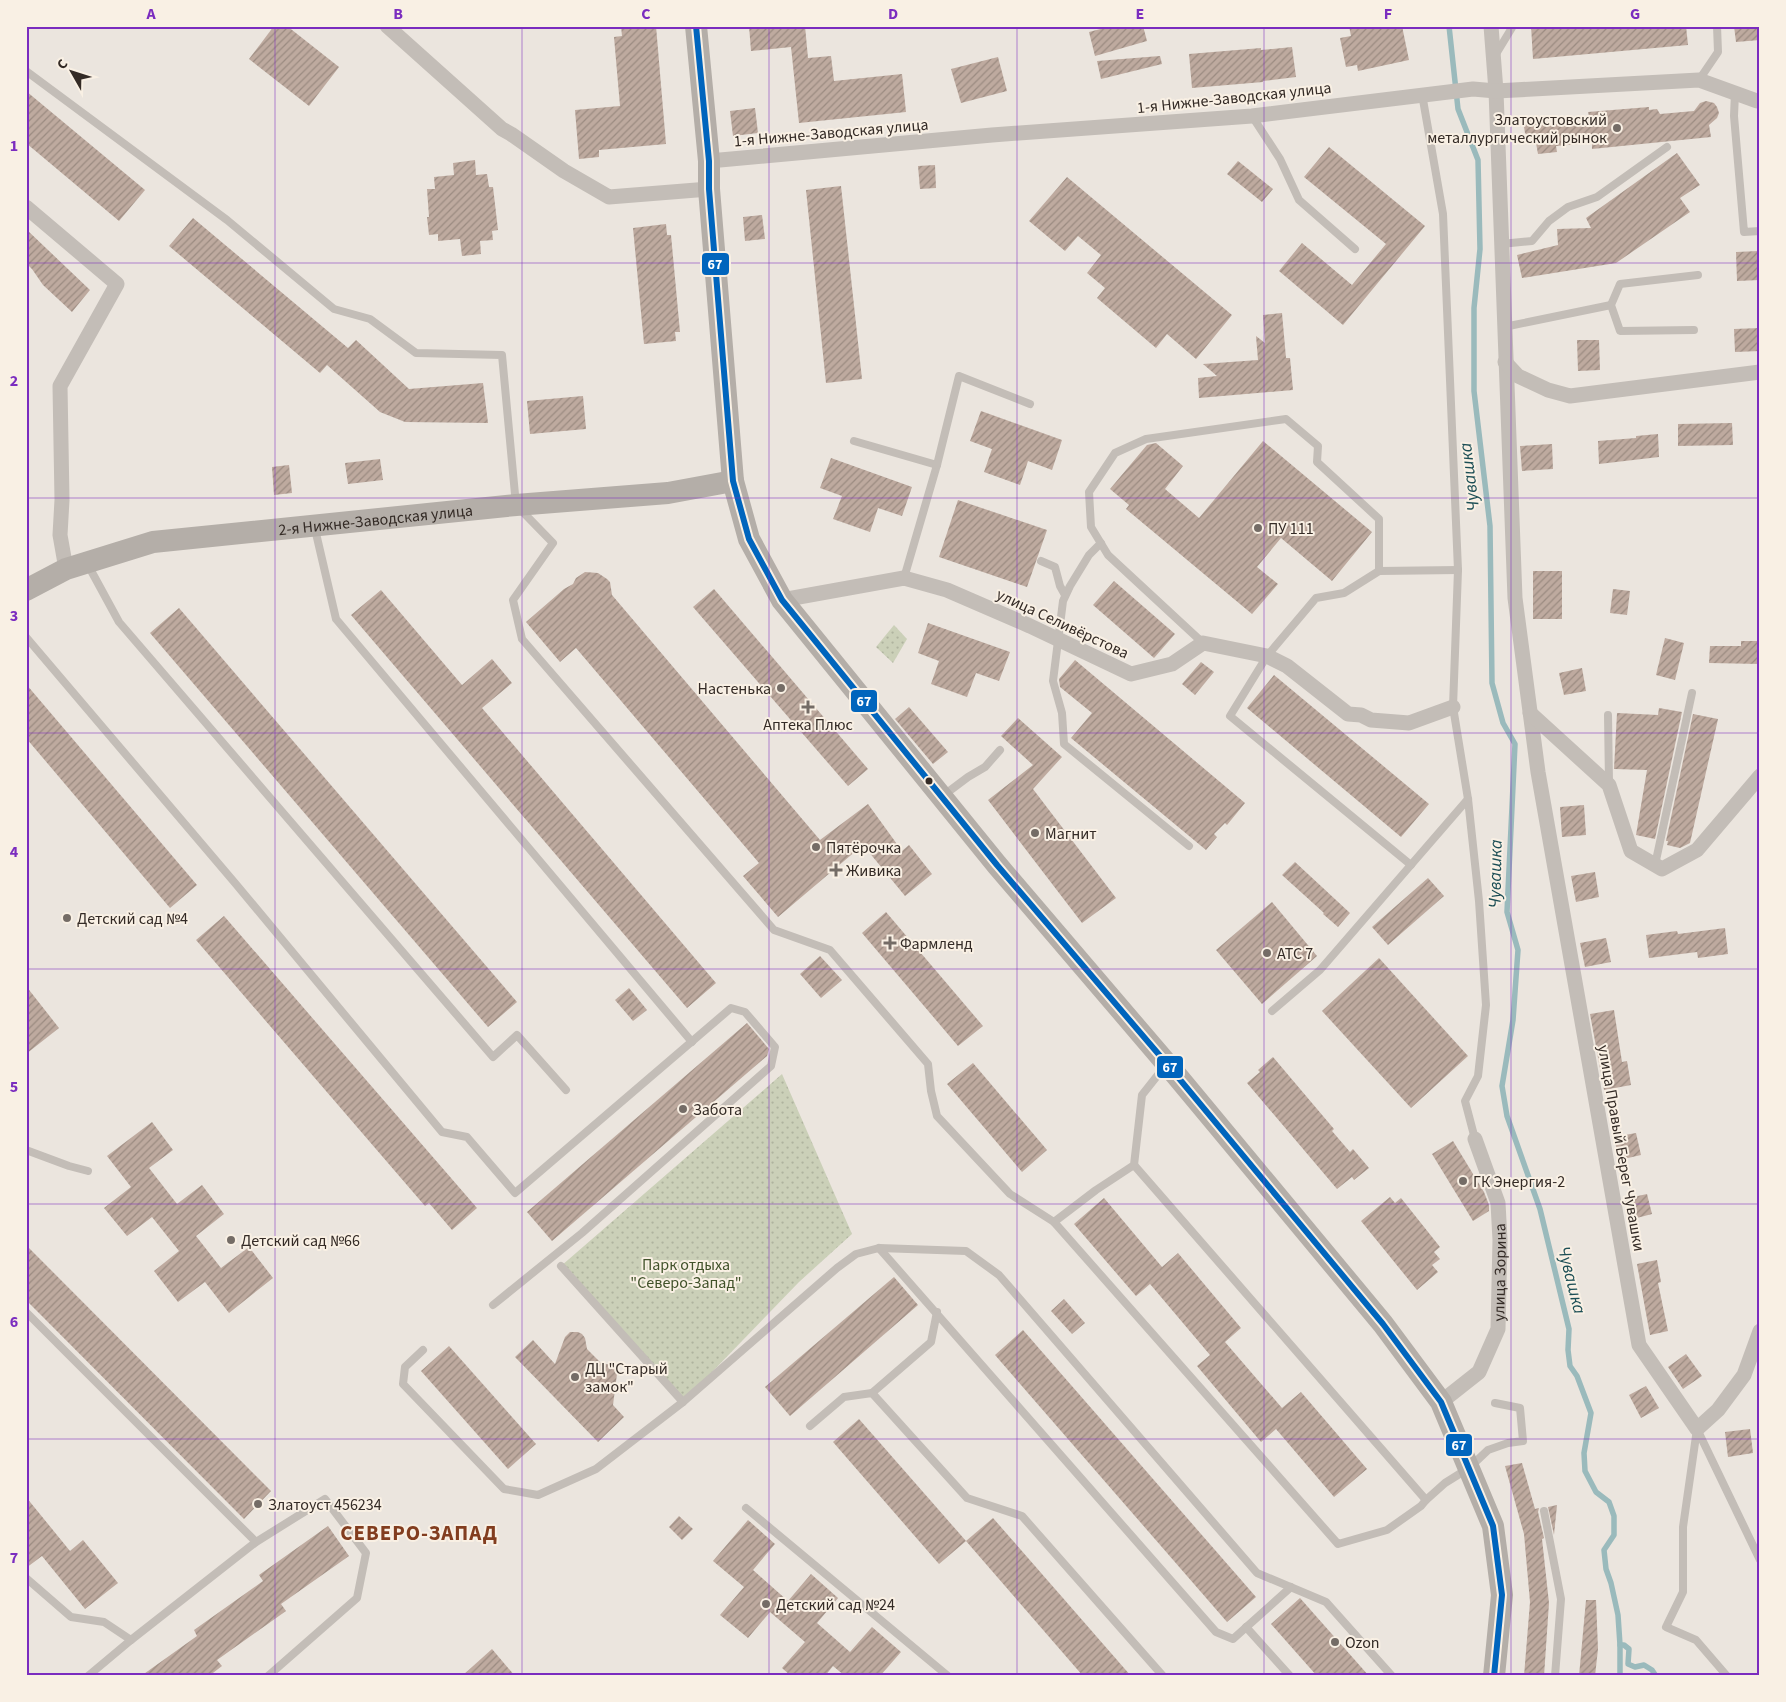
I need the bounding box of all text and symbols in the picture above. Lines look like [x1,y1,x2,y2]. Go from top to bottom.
text: A [145,3,156,25]
text: B [393,3,403,25]
text: C [641,3,651,25]
text: D [888,3,898,25]
text: E [1136,3,1144,25]
text: F [1384,3,1392,25]
text: G [1630,3,1640,25]
north arrow [48,48,98,98]
text: С [52,55,73,74]
street label: 1-я Нижне-Заводская улица [1136,77,1332,119]
place label: Златоустовский металлургический рынок [1427,109,1607,149]
street label: 1-я Нижне-Заводская улица [733,114,929,152]
marker: Златоустовский металлургический рынок [1611,122,1623,134]
text: 1 [10,135,18,157]
line badge: 67 [701,252,730,276]
text: 67 [708,255,722,275]
text: 2 [10,370,18,392]
water label: Чувашка [1453,441,1486,513]
street label: 2-я Нижне-Заводская улица [277,499,474,541]
place label: ПУ 111 [1268,518,1314,540]
marker: ПУ 111 [1252,522,1264,534]
street label: улица Селивёрстова [993,584,1132,664]
text: 3 [10,605,18,627]
place label: Настенька [698,678,771,700]
marker: Настенька [775,682,787,694]
line badge: 67 [850,689,878,713]
text: 67 [857,692,871,712]
marker: Аптека Плюс [802,701,814,713]
place label: Аптека Плюс [763,714,853,736]
unlabelled marker [924,776,934,786]
place label: Магнит [1045,823,1097,845]
marker: Магнит [1029,827,1041,839]
place label: Пятёрочка [826,837,901,859]
water label: Чувашка [1482,839,1509,909]
text: 4 [10,841,19,863]
marker: Пятёрочка [810,841,822,853]
place label: Живика [846,860,901,882]
marker: Живика [830,864,842,876]
place label: Детский сад №4 [77,908,188,930]
marker: Детский сад №4 [61,912,73,924]
place label: Фармленд [900,933,973,955]
marker: Фармленд [884,937,896,949]
place label: АТС 7 [1277,943,1313,965]
marker: АТС 7 [1261,947,1273,959]
street label: улица Правый Берег Чувашки [1592,1043,1650,1253]
line badge: 67 [1156,1055,1184,1079]
text: 67 [1163,1058,1177,1078]
text: 5 [10,1076,18,1098]
place label: Забота [693,1099,742,1121]
marker: Забота [677,1103,689,1115]
place label: ГК Энергия-2 [1473,1171,1565,1193]
marker: ГК Энергия-2 [1457,1175,1469,1187]
street label: улица Зорина [1488,1223,1512,1322]
place label: Детский сад №66 [241,1230,360,1252]
marker: Детский сад №66 [225,1234,237,1246]
water label: Чувашка [1551,1244,1592,1317]
park label: Парк отдыха "Северо-Запад" [630,1254,742,1294]
text: 6 [10,1311,18,1333]
place label: ДЦ "Старый замок" [585,1358,668,1398]
marker: ДЦ "Старый замок" [569,1371,581,1383]
line badge: 67 [1445,1433,1473,1457]
text: 67 [1452,1436,1466,1456]
place label: Златоуст 456234 [268,1494,382,1516]
marker: Златоуст 456234 [252,1498,264,1510]
district label: СЕВЕРО-ЗАПАД [340,1518,498,1548]
text: 7 [10,1547,18,1569]
place label: Детский сад №24 [776,1594,895,1616]
marker: Детский сад №24 [760,1598,772,1610]
place label: Ozon [1345,1632,1380,1654]
marker: Ozon [1329,1636,1341,1648]

